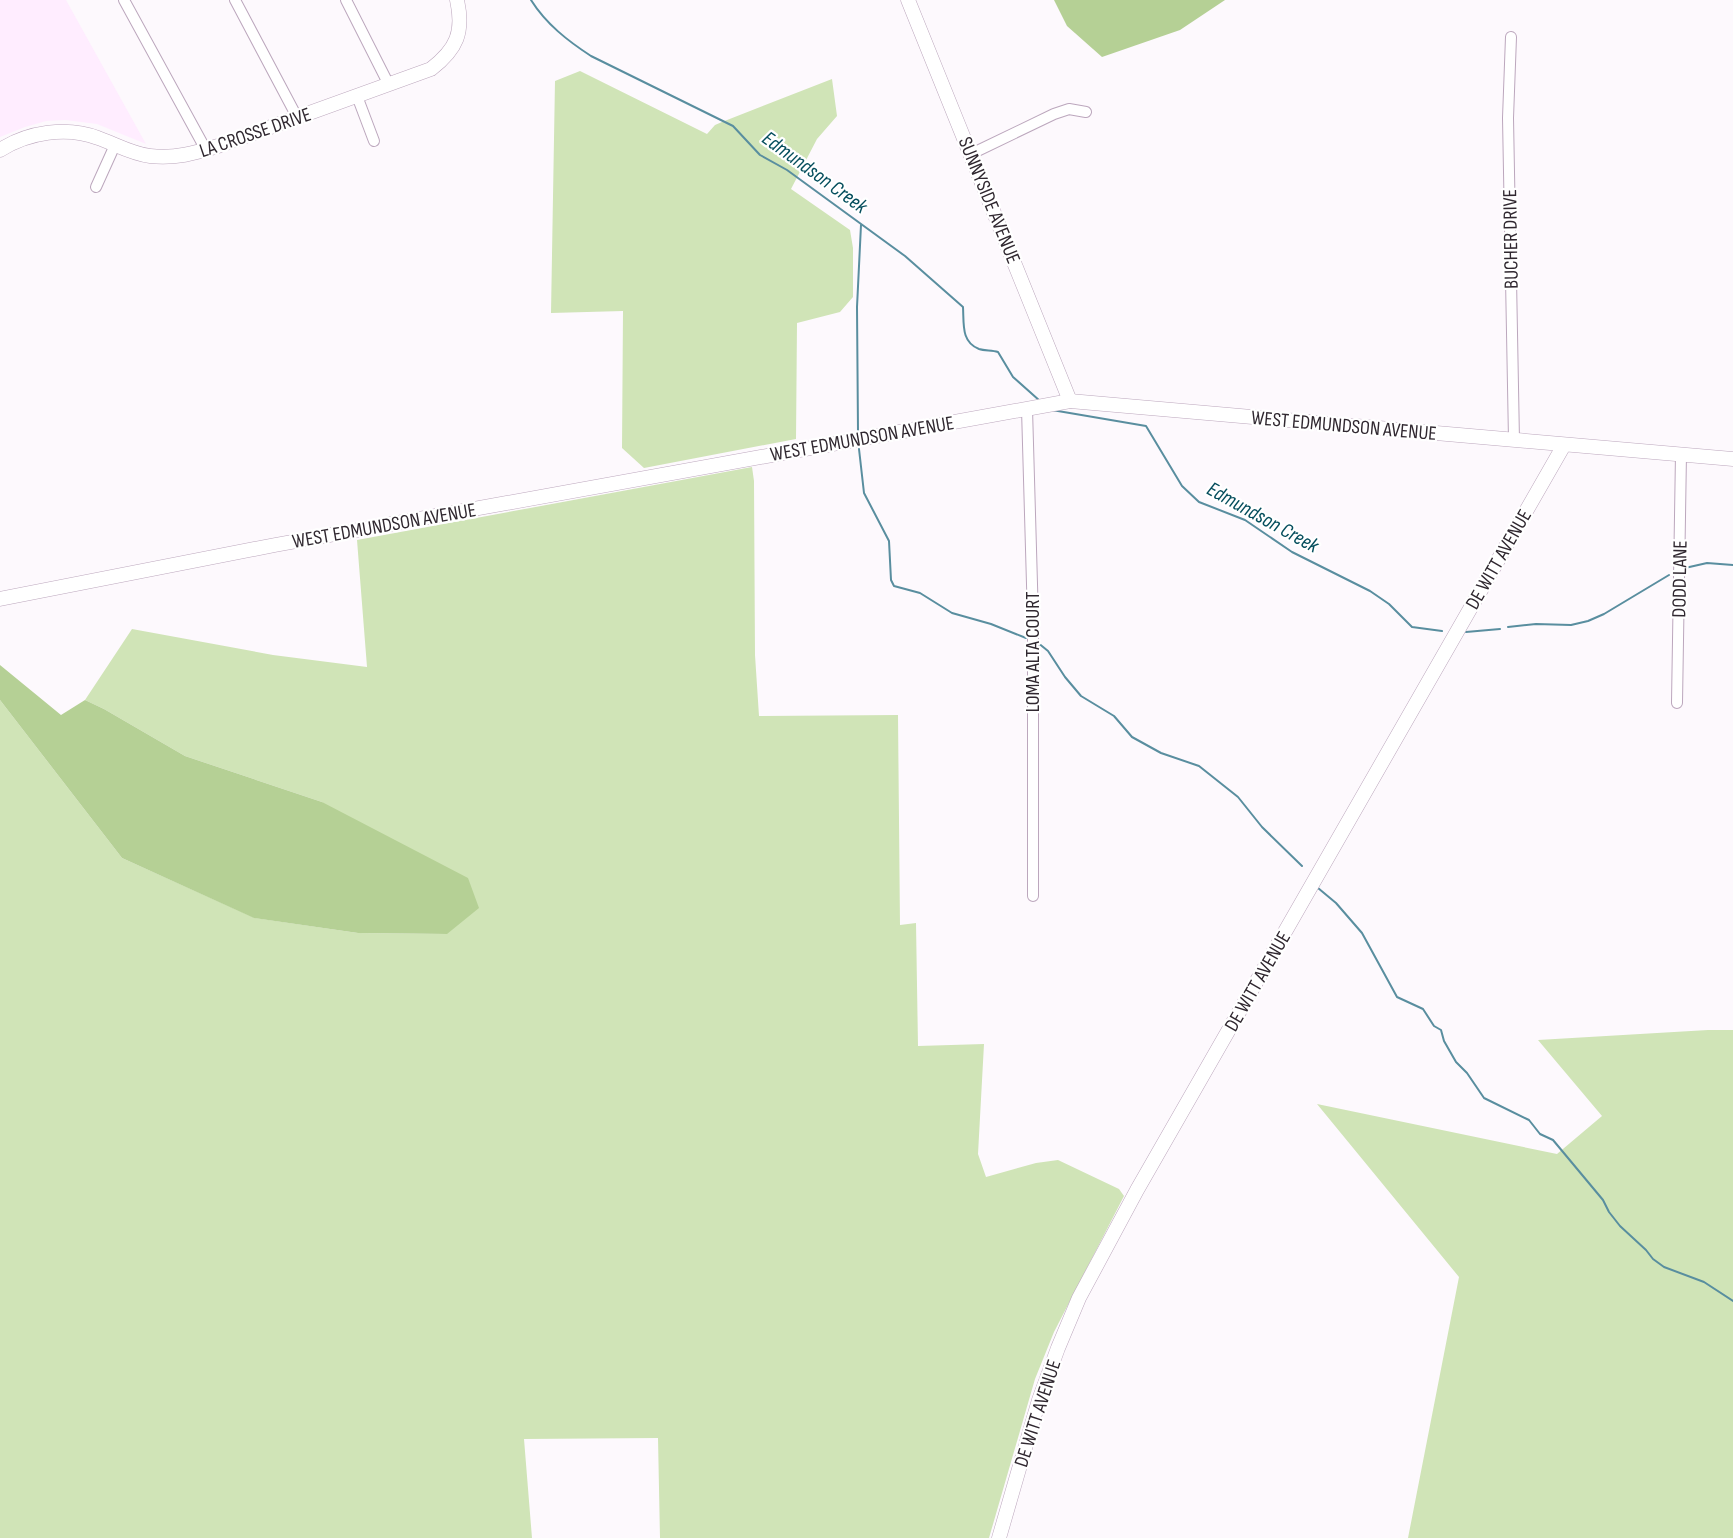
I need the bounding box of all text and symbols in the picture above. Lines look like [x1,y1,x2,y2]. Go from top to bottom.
street label: LA CROSSE DRIVE [196,103,314,163]
water label: Edmundson Creek [757,126,873,220]
street label: SUNNYSIDE AVENUE [953,134,1025,267]
street label: BUCHER DRIVE [1498,189,1524,289]
street label: WEST EDMUNDSON AVENUE [1250,406,1438,446]
street label: WEST EDMUNDSON AVENUE [768,411,956,467]
water label: Edmundson Creek [1203,476,1324,559]
street label: WEST EDMUNDSON AVENUE [290,498,478,554]
street label: DE WITT AVENUE [1461,505,1537,614]
street label: DODD LANE [1667,540,1693,618]
street label: LOMA ALTA COURT [1021,592,1045,712]
street label: DE WITT AVENUE [1220,927,1296,1036]
street label: DE WITT AVENUE [1009,1357,1067,1470]

